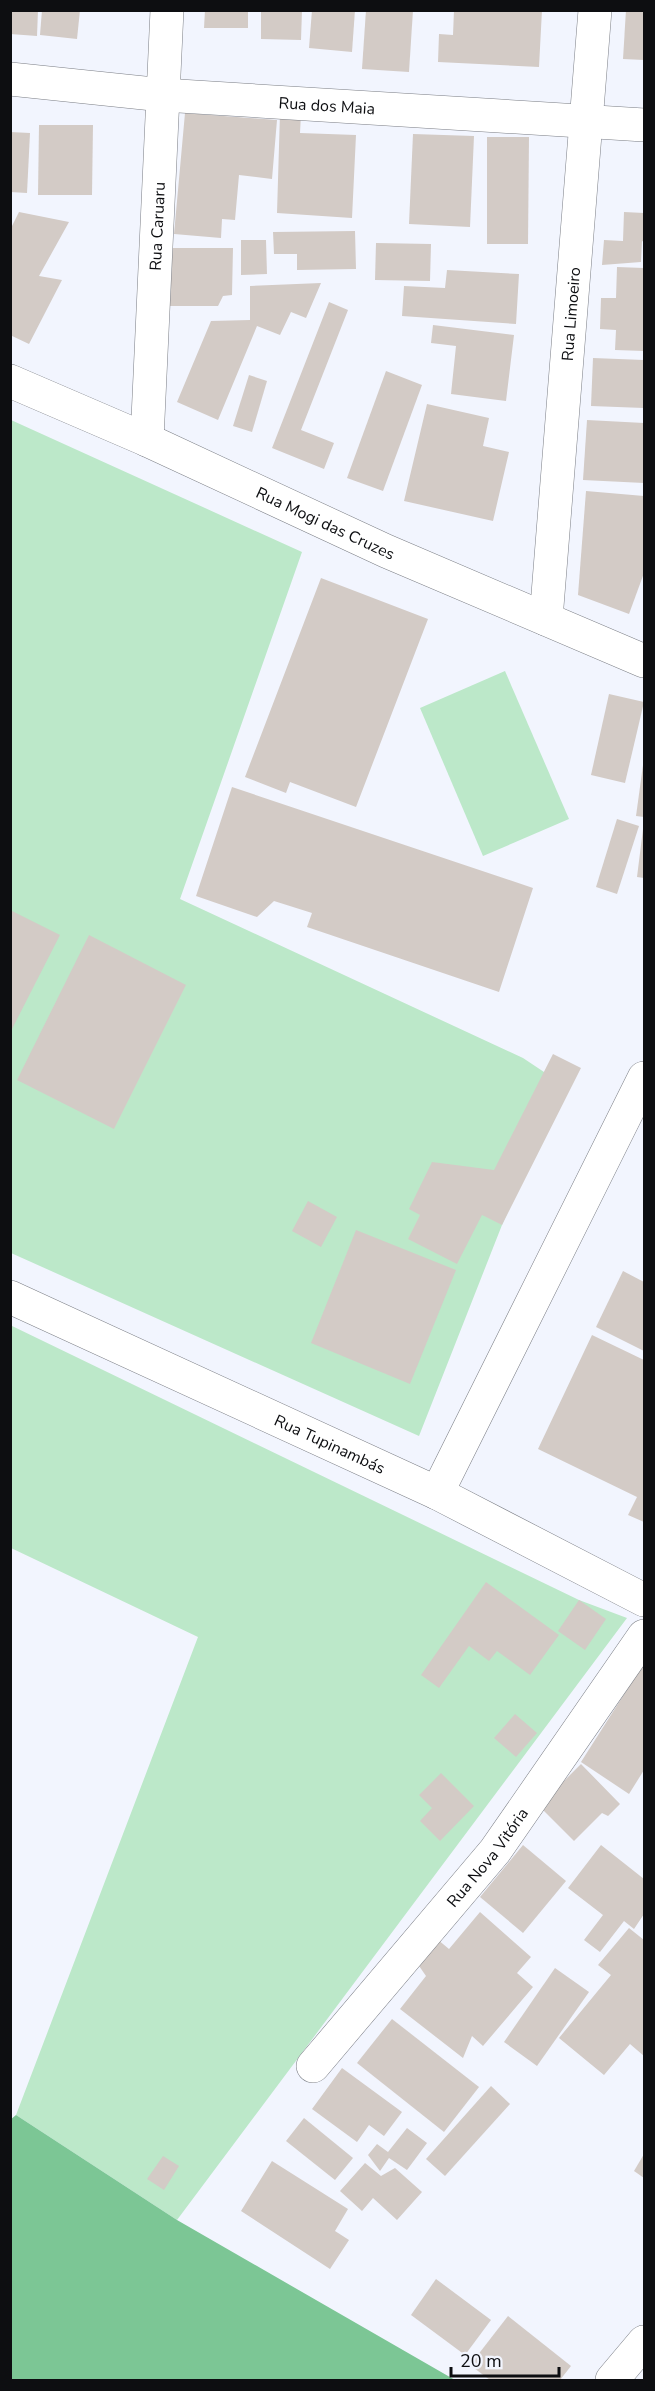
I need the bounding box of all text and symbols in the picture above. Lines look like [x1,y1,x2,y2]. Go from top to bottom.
street label: Rua dos Maia [278,92,376,120]
street label: Rua Caruaru [145,181,171,271]
street label: Rua Limoeiro [557,266,586,362]
street label: Rua Mogi das Cruzes [252,482,398,565]
street label: Rua Tupinambás [271,1410,388,1480]
street label: Rua Nova Vitória [442,1804,534,1912]
scale bar [451,2340,559,2378]
text: 20 m [460,2349,502,2373]

